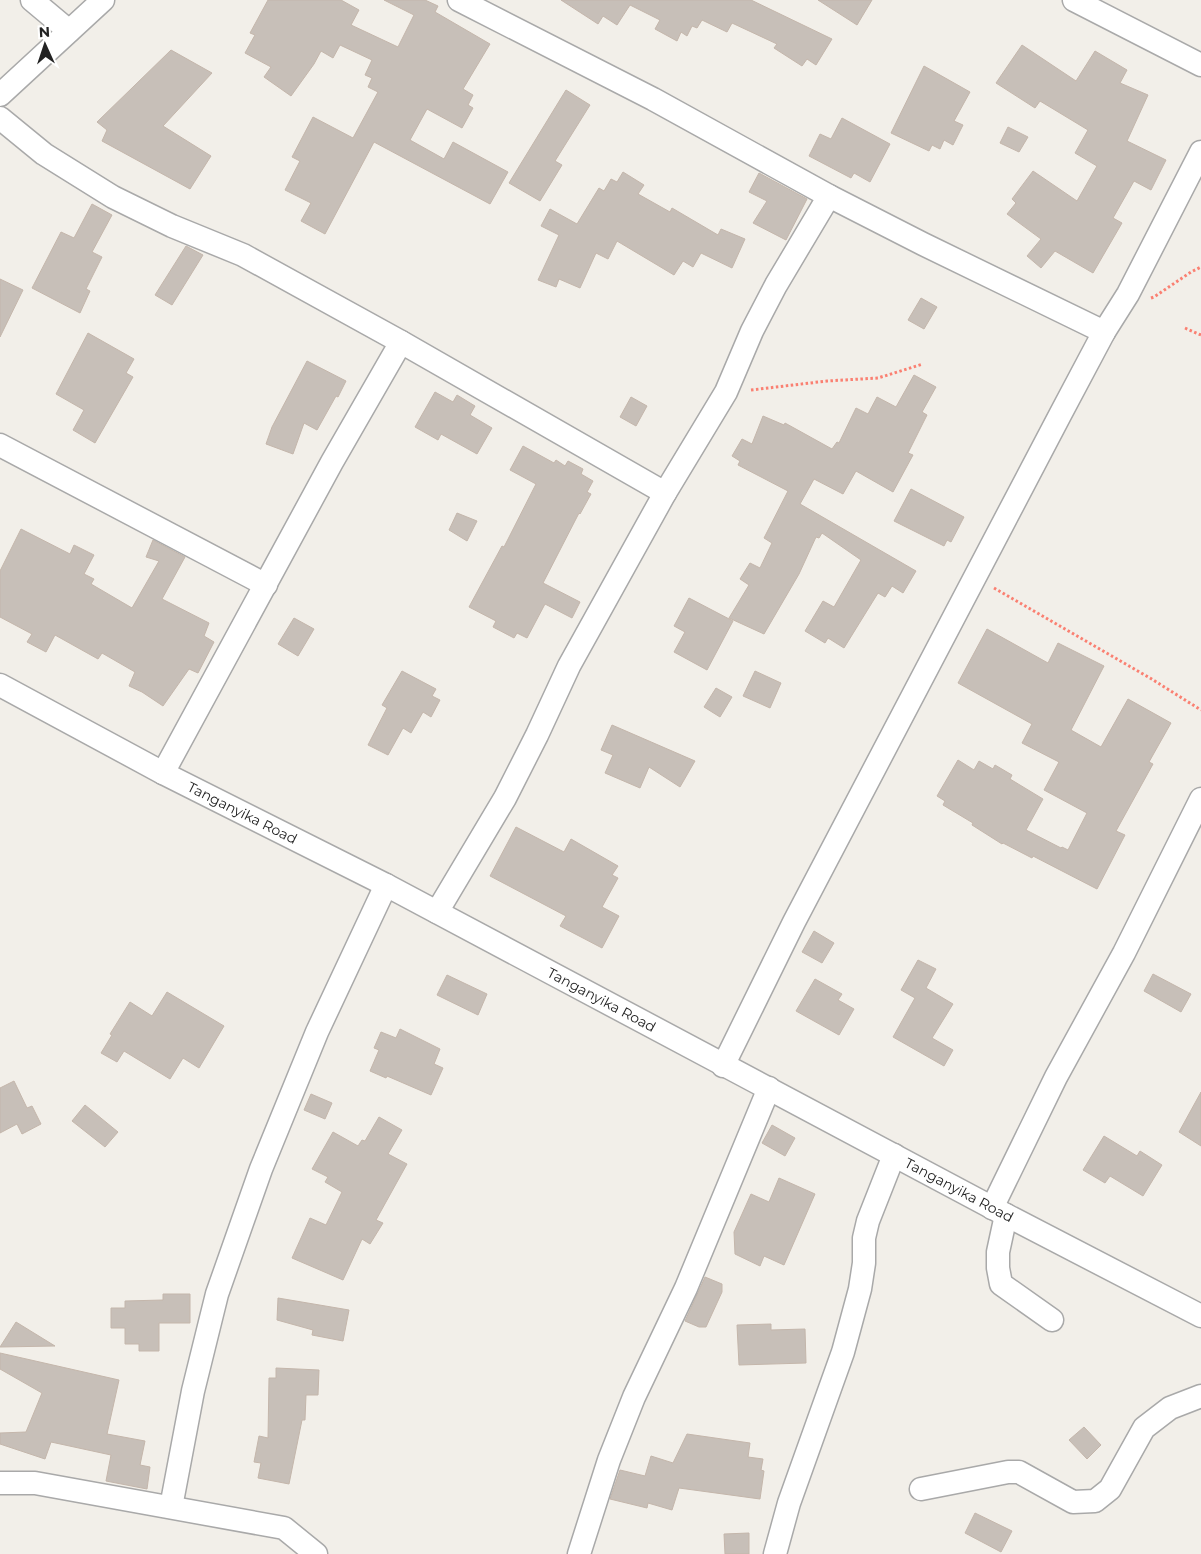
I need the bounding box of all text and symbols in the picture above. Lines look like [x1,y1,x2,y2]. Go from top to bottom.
north arrow [20,20,70,70]
text: N [38,23,50,41]
street label: Tanganyika Road [184,778,300,848]
street label: Tanganyika Road [544,963,659,1036]
street label: Tanganyika Road [902,1154,1017,1226]

